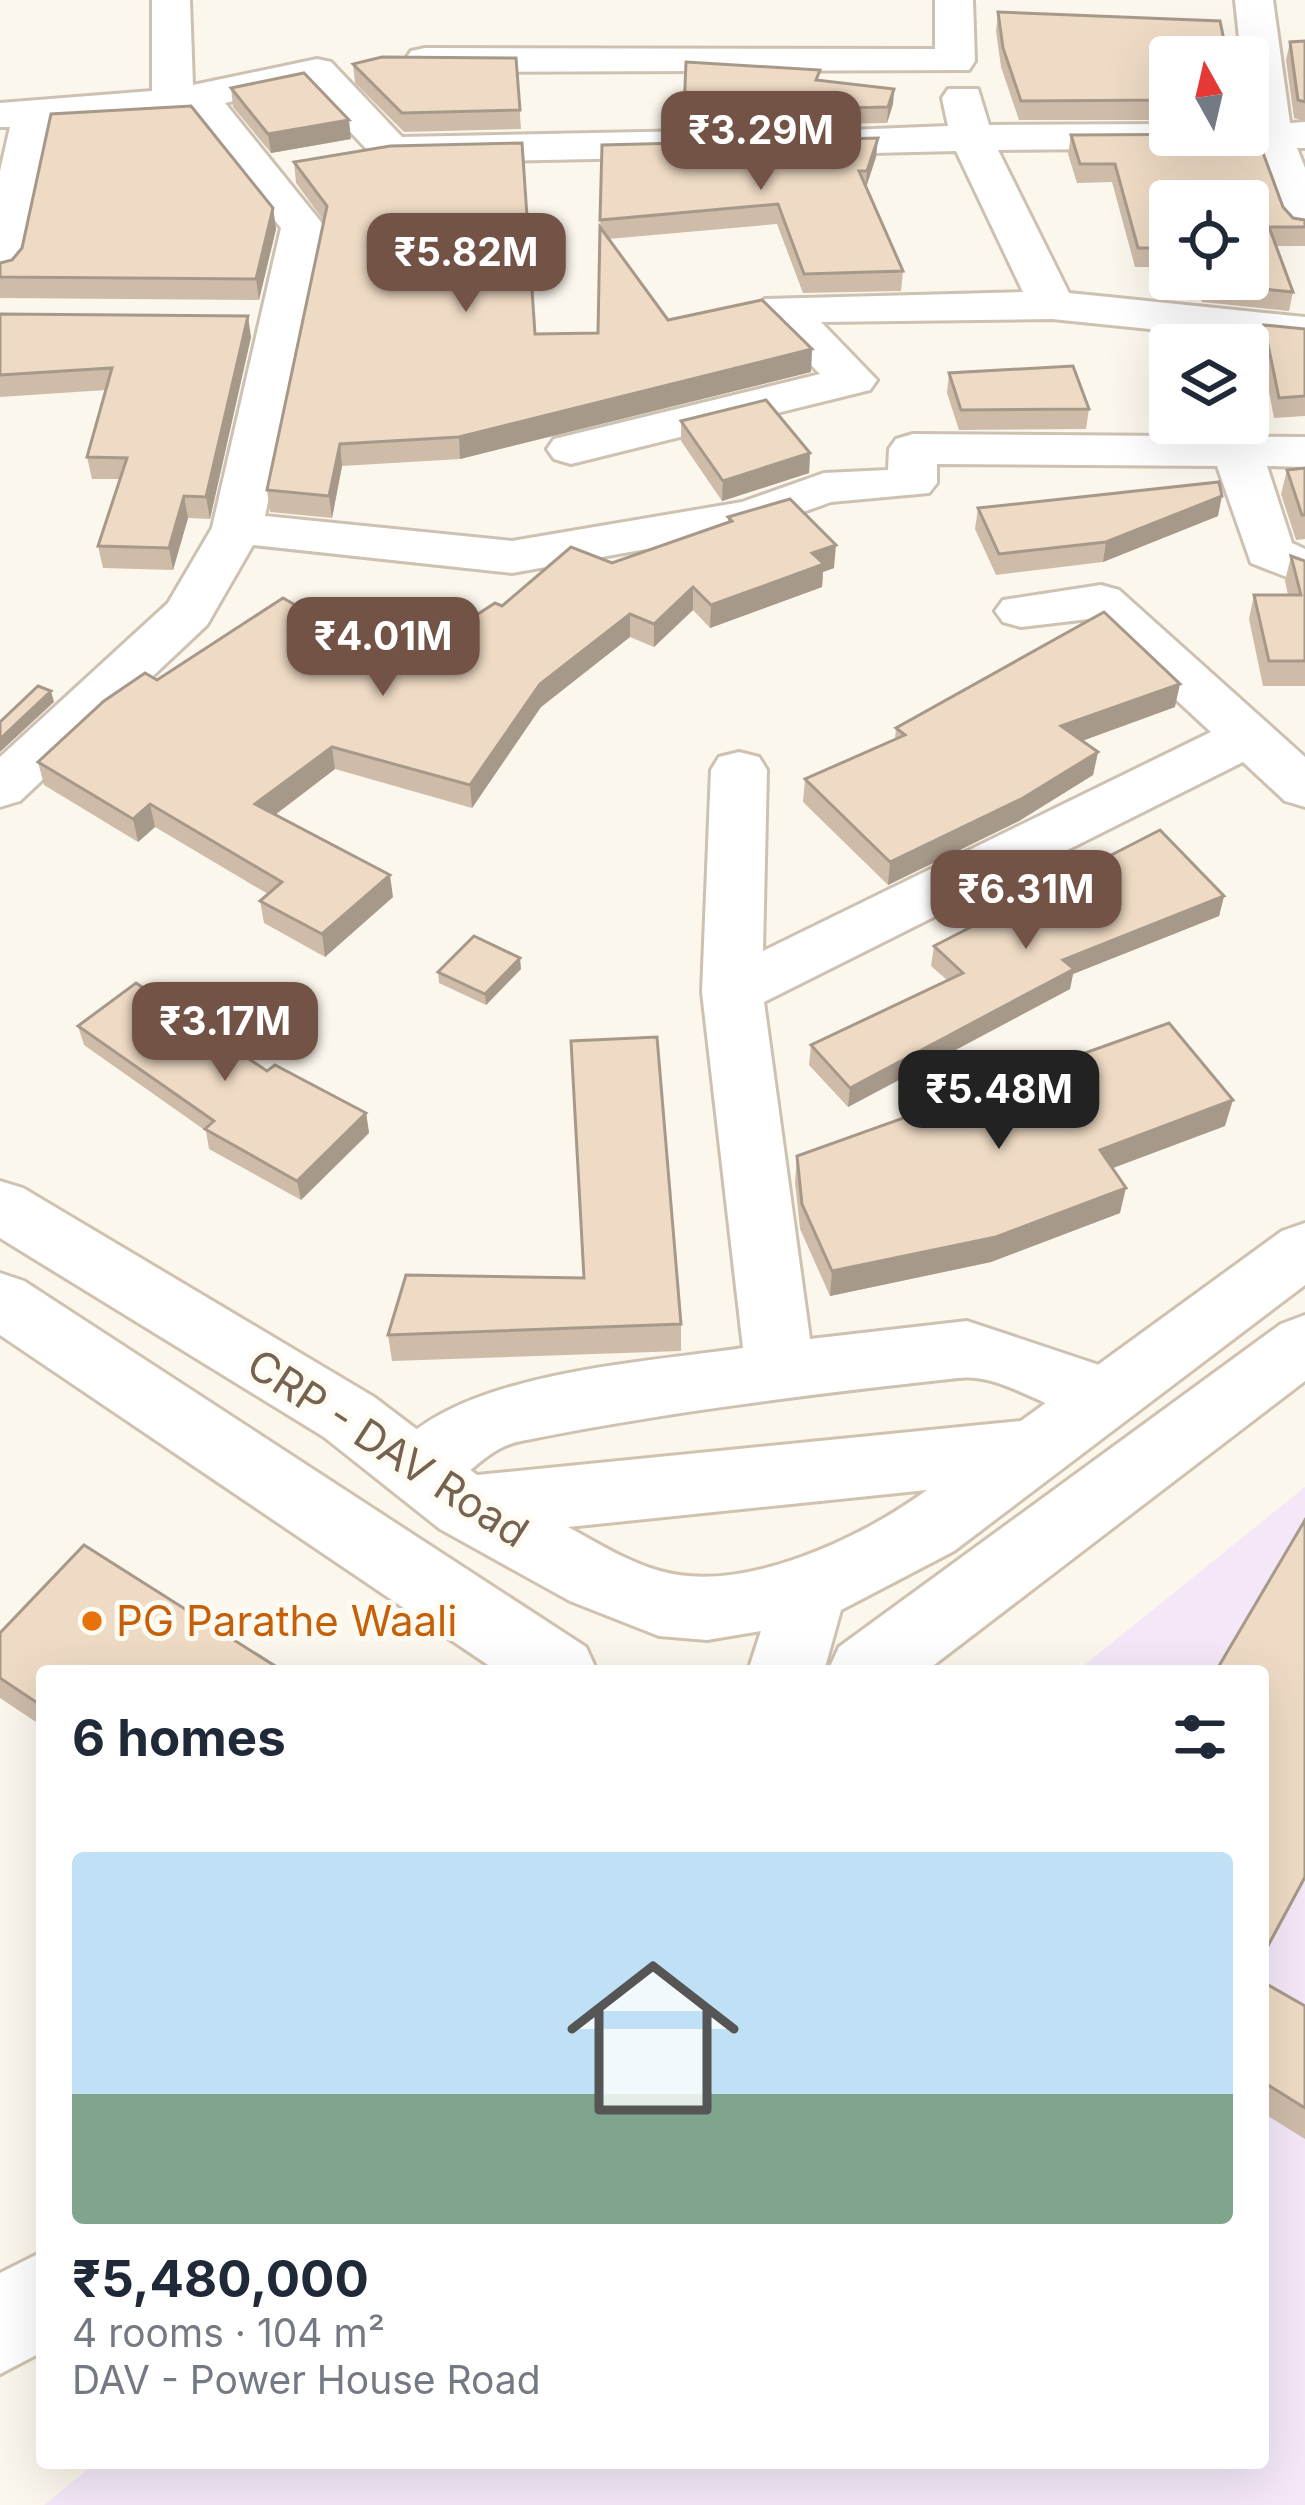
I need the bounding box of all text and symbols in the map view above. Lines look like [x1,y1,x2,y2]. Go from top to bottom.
north arrow [1149,36,1269,156]
map controls [1149,36,1269,444]
pin: ₹3.29M [663,91,859,193]
text: ₹3.29M [688,106,834,153]
button: locate [1149,180,1269,300]
pin: ₹5.82M [368,213,564,315]
text: ₹5.82M [394,228,538,275]
button: layers [1149,324,1269,444]
pin: ₹4.01M [285,597,481,699]
text: ₹4.01M [314,612,452,659]
pin: ₹6.31M [928,850,1124,952]
text: ₹6.31M [958,865,1094,912]
pin: ₹3.17M [127,982,323,1084]
text: ₹3.17M [159,997,291,1044]
pin: ₹5.48M [901,1050,1097,1152]
text: ₹5.48M [925,1065,1073,1112]
street label: CRP - DAV Road [238,1338,538,1557]
place label: PG Parathe Waali [116,1595,457,1646]
marker: PG Parathe Waali [79,1608,105,1634]
icon: filters [1167,1704,1233,1770]
text: 6 homes [72,1707,286,1768]
icon: home [545,1930,761,2146]
text: ₹5,480,000 [72,2248,369,2309]
text: 4 rooms · 104 m² [72,2309,385,2356]
text: DAV - Power House Road [72,2356,541,2403]

